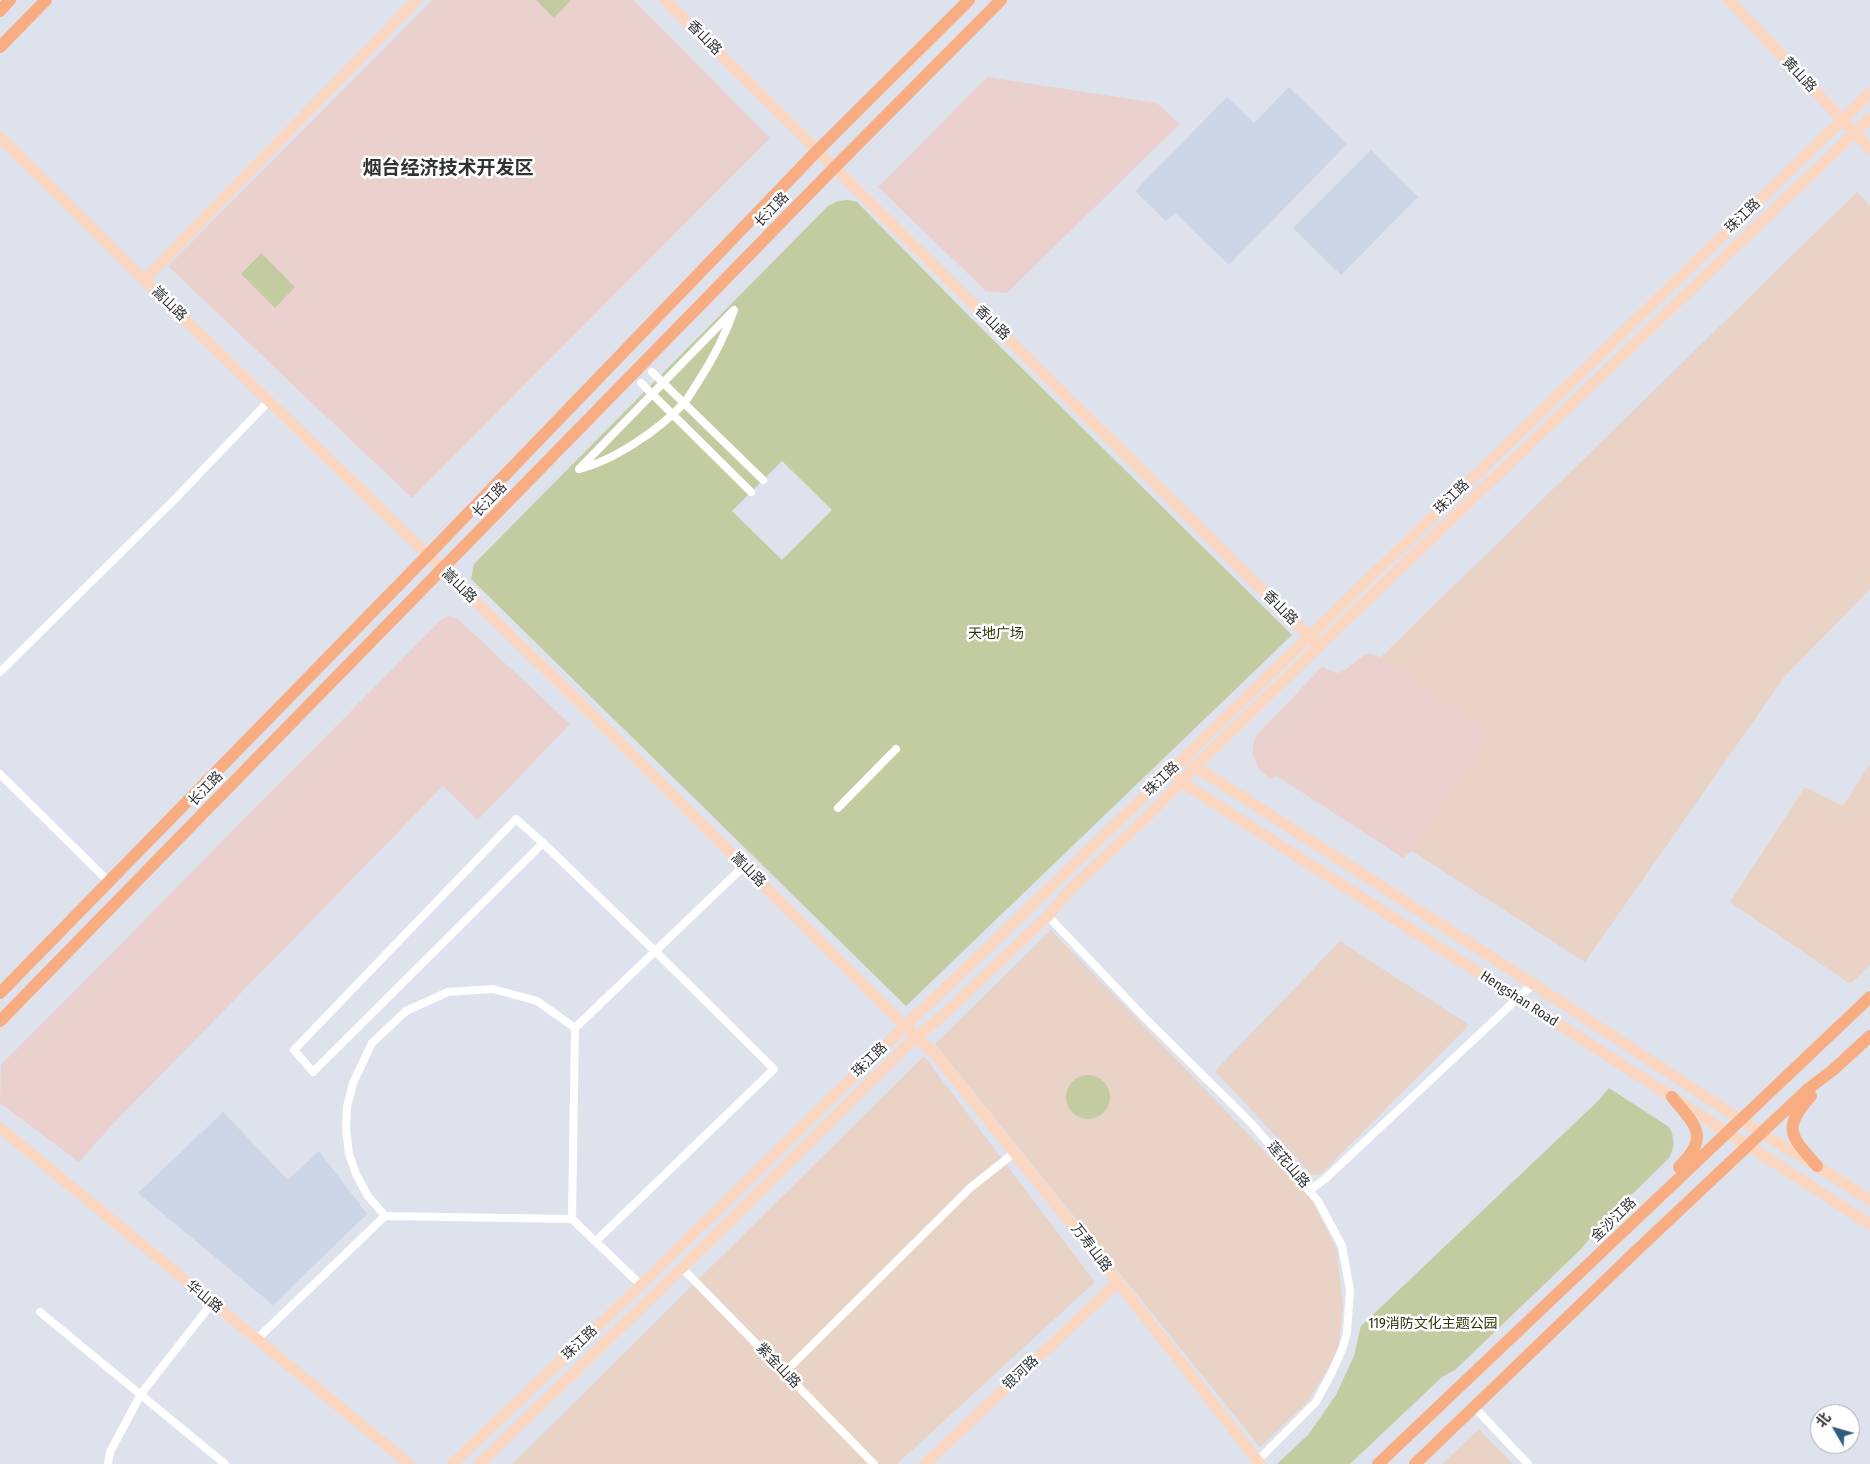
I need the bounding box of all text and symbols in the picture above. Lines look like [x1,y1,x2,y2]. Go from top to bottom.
street label: 香山路 [683,17,725,59]
street label: 黄山路 [1779,54,1819,96]
district label: 烟台经济技术开发区 [363,158,533,180]
street label: 长江路 [751,189,793,231]
street label: 珠江路 [1722,195,1764,237]
street label: 嵩山路 [148,283,190,325]
street label: 香山路 [971,302,1013,344]
street label: 珠江路 [1431,476,1473,518]
street label: 长江路 [469,479,511,521]
street label: 嵩山路 [438,565,480,607]
street label: 香山路 [1259,587,1301,629]
park label: 天地广场 [968,626,1024,642]
street label: 珠江路 [1141,758,1183,800]
street label: 长江路 [185,768,227,810]
street label: 嵩山路 [727,849,769,891]
street label: Hengshan Road [1477,968,1561,1030]
street label: 珠江路 [849,1039,891,1081]
street label: 莲花山路 [1263,1138,1313,1192]
street label: 金沙江路 [1588,1195,1640,1245]
street label: 万寿山路 [1067,1221,1115,1275]
street label: 华山路 [182,1277,226,1317]
park label: 119消防文化主题公园 [1368,1316,1498,1332]
street label: 珠江路 [559,1322,601,1364]
street label: 紫金山路 [753,1340,803,1392]
street label: 银河路 [1000,1353,1042,1393]
north arrow [1810,1404,1860,1454]
text: 北 [1813,1409,1835,1431]

